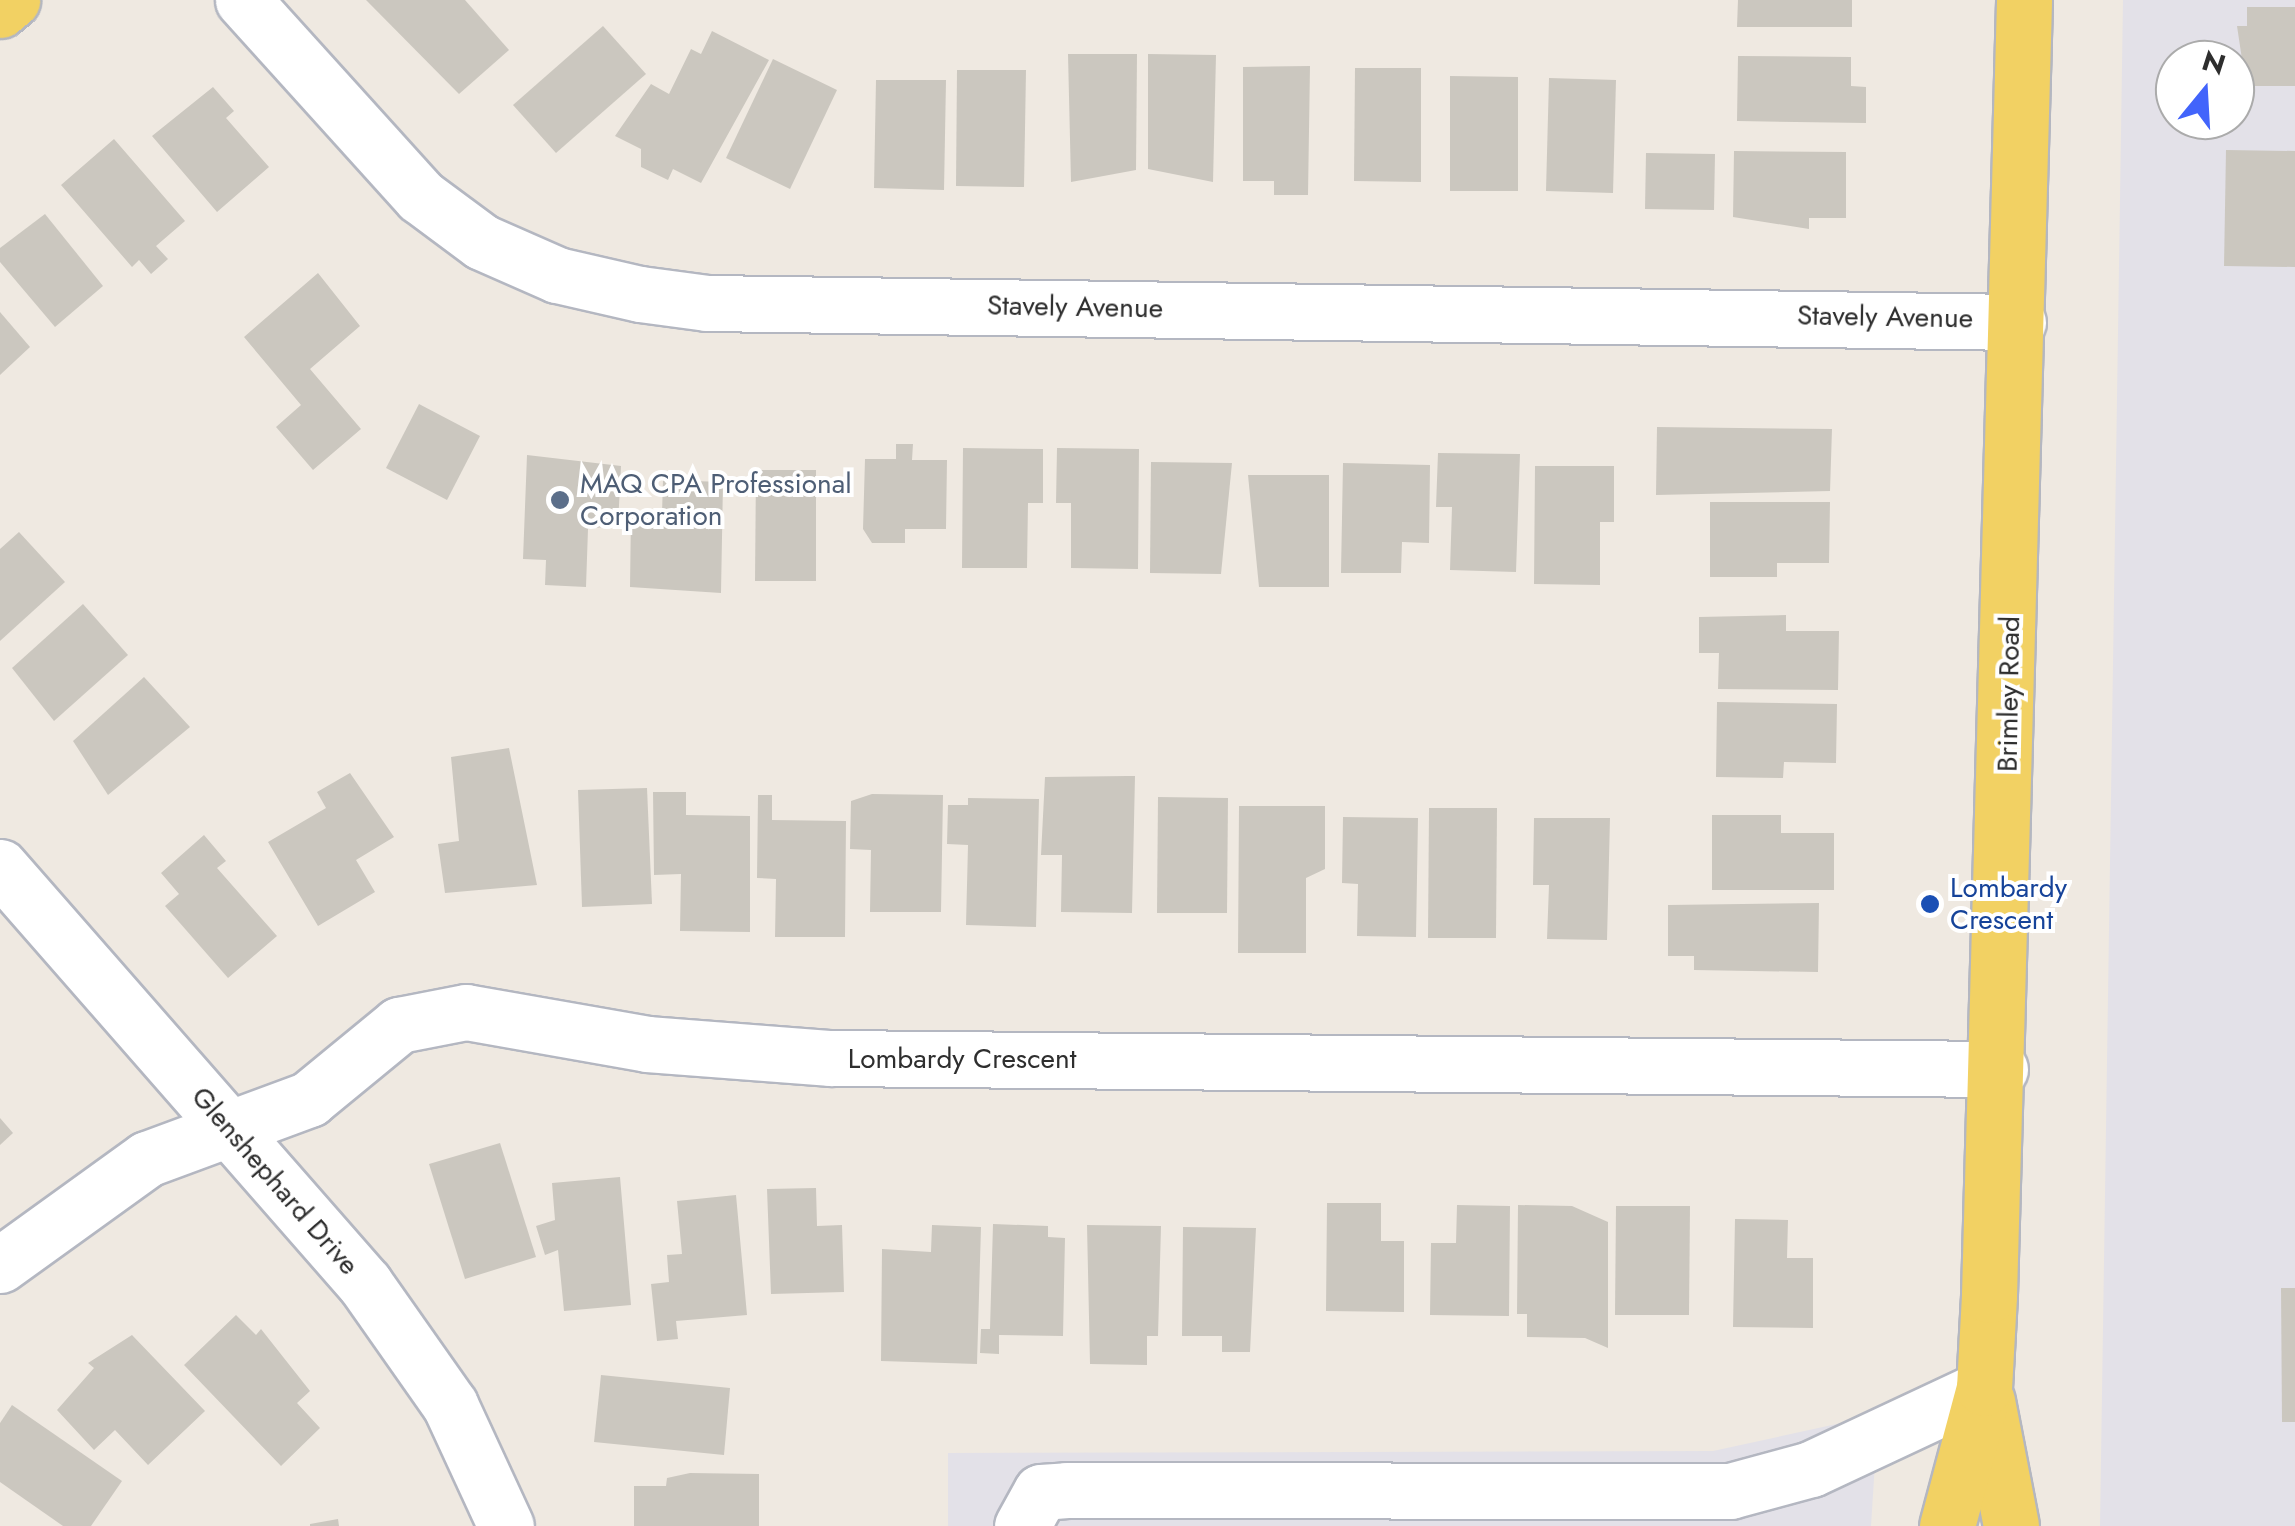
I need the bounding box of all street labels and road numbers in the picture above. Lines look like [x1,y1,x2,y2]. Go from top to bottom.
street label: Stavely Avenue [987,289,1163,325]
street label: Stavely Avenue [1797,299,1973,335]
street label: Brimley Road [1991,616,2027,772]
street label: Lombardy Crescent [848,1042,1076,1076]
street label: Glenshephard Drive [184,1080,366,1282]

